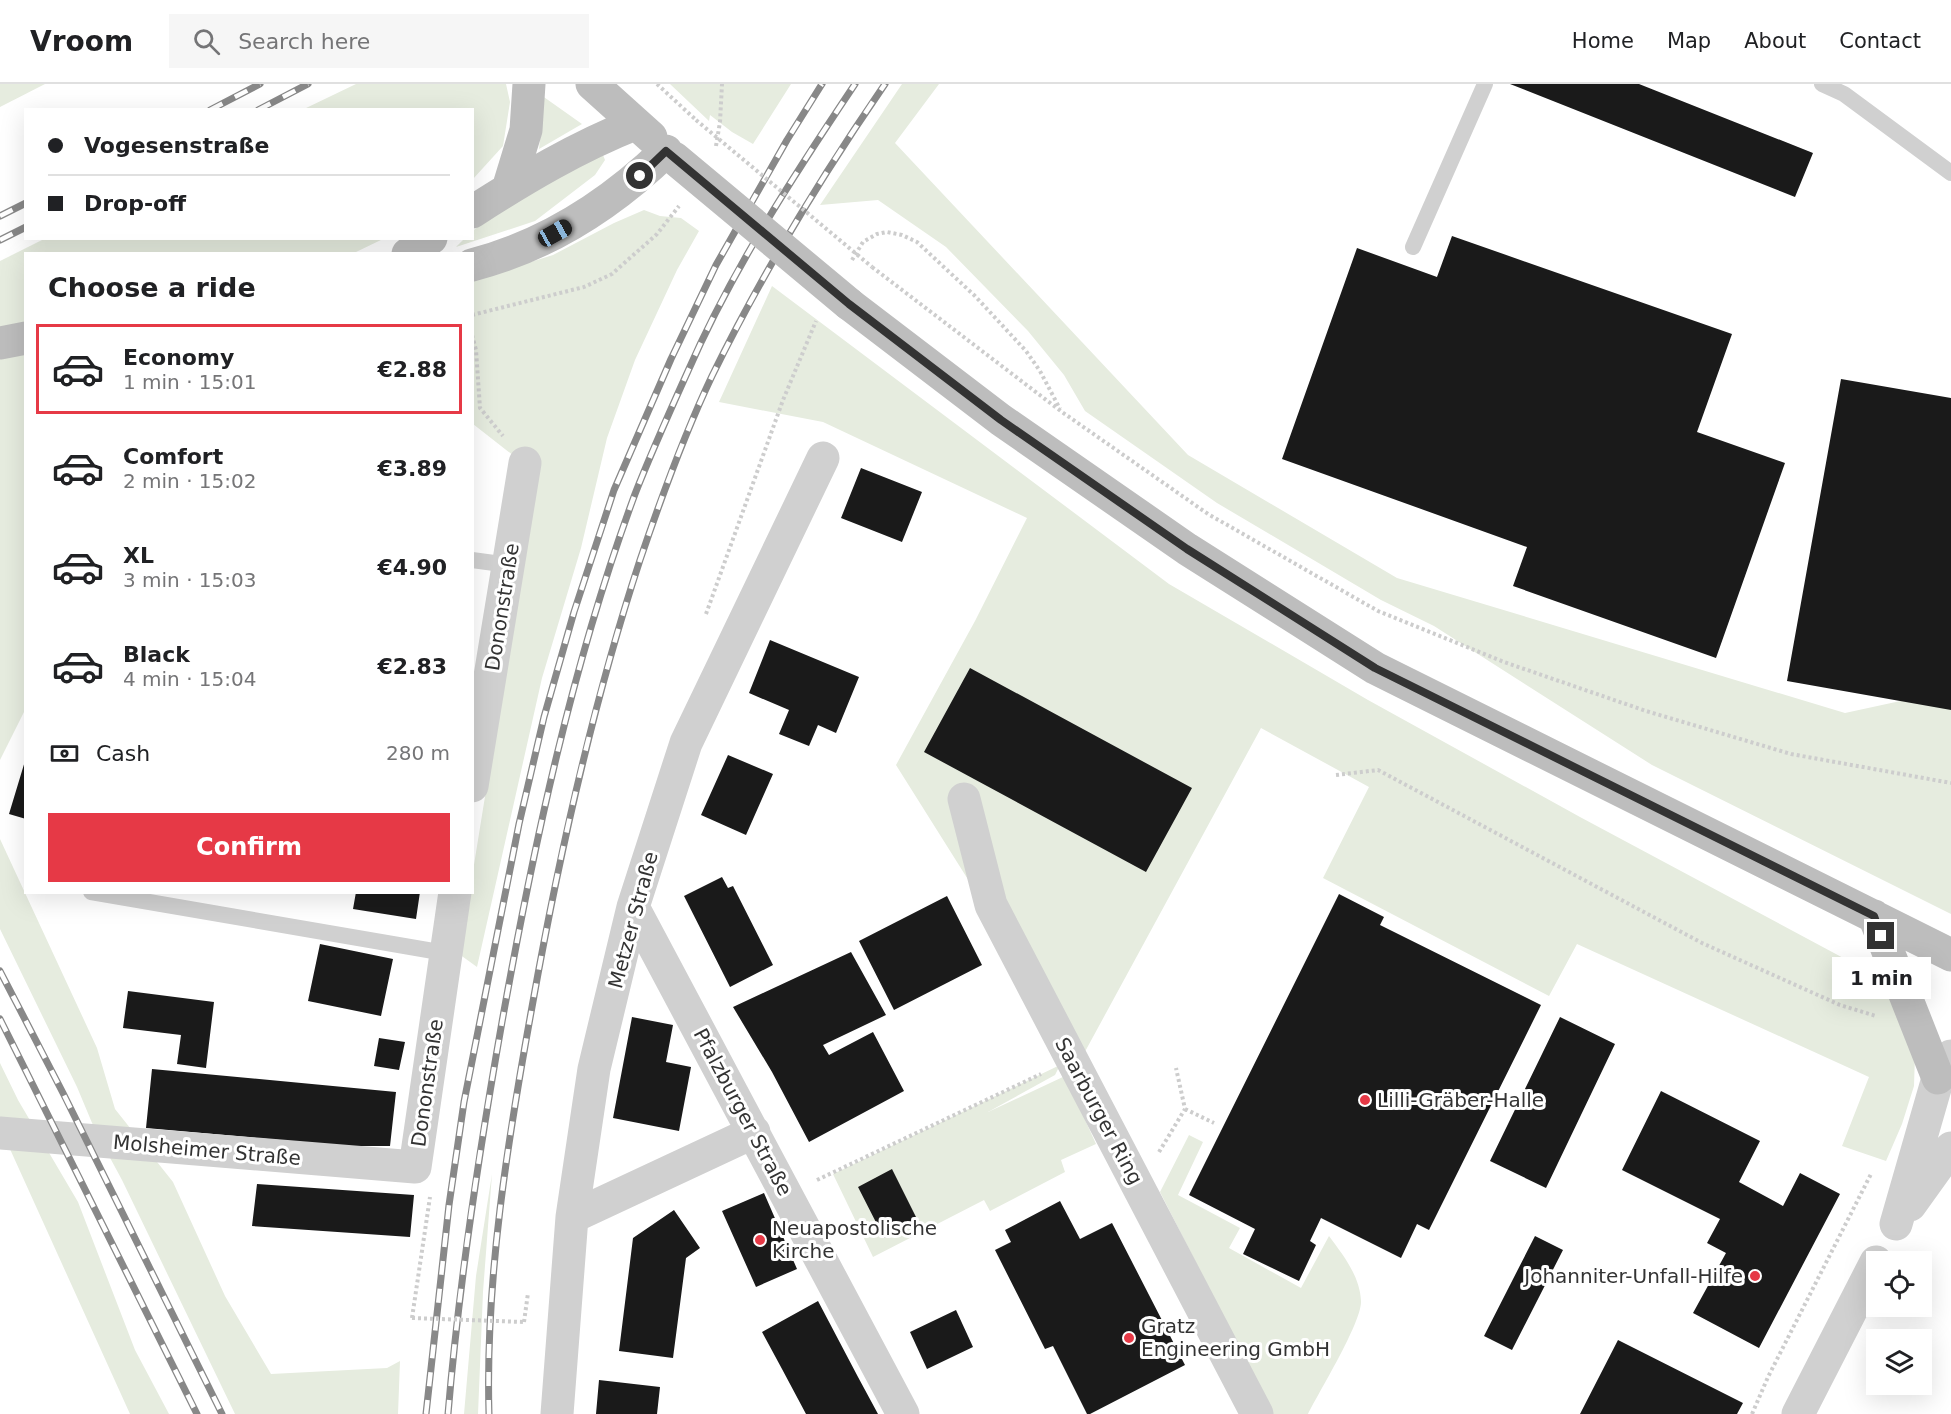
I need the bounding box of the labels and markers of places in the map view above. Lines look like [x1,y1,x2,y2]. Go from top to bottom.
place label: Lilli-Gräber-Halle [1377,1088,1544,1112]
marker: Lilli-Gräber-Halle [1358,1093,1372,1107]
place label: Neuapostolische Kirche [772,1216,937,1263]
marker: Neuapostolische Kirche [753,1233,767,1247]
place label: Johanniter-Unfall-Hilfe [1522,1264,1743,1288]
marker: Johanniter-Unfall-Hilfe [1748,1269,1762,1283]
place label: Gratz Engineering GmbH [1141,1314,1330,1361]
marker: Gratz Engineering GmbH [1122,1331,1136,1345]

